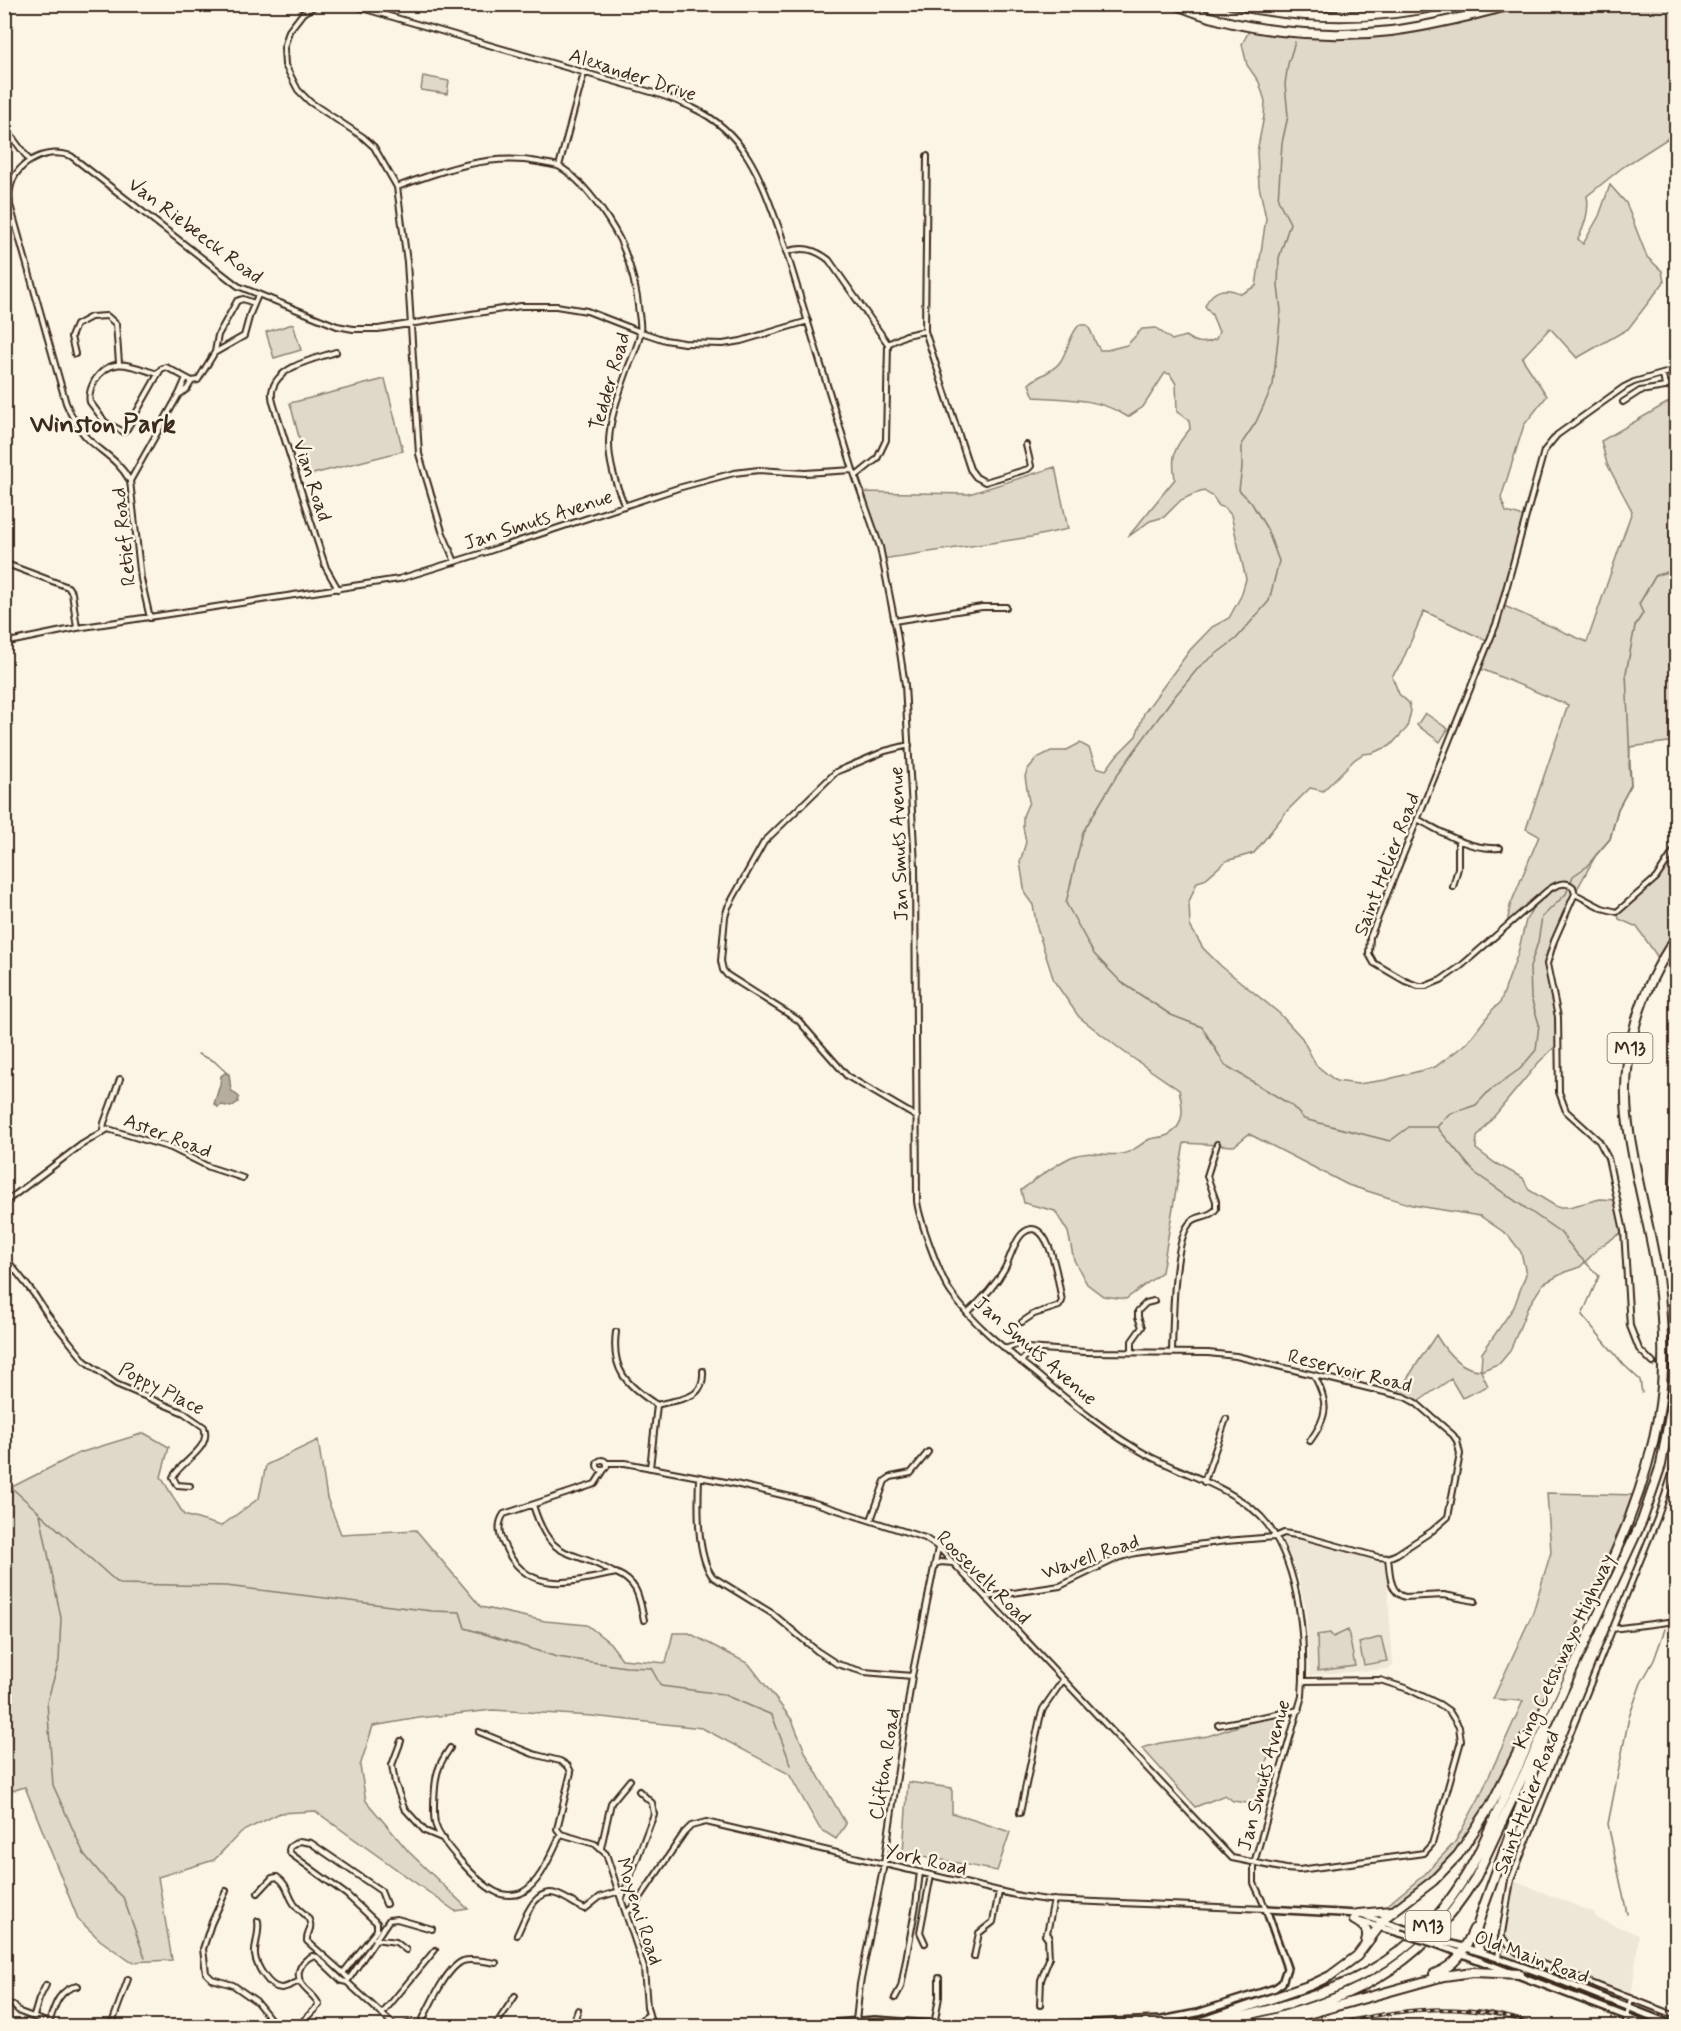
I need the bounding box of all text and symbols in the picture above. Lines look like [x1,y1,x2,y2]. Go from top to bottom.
street label: Alexander Drive [565,42,700,109]
street label: Van Riebeeck Road [122,172,268,291]
street label: Tedder Road [584,329,637,434]
district label: Winston Park [29,408,176,442]
street label: Vian Road [286,436,338,525]
street label: Jan Smuts Avenue [461,484,616,557]
street label: Retief Road [106,486,143,588]
street label: Jan Smuts Avenue [883,766,916,922]
street label: Saint Helier Road [1348,789,1427,940]
road number: M13 [1608,1033,1652,1063]
street label: Aster Road [120,1107,215,1166]
street label: Jan Smuts Avenue [968,1290,1102,1412]
street label: Reservoir Road [1285,1343,1415,1400]
street label: Poppy Place [114,1356,209,1422]
street label: Roosevelt Road [930,1525,1036,1631]
street label: Wavell Road [1038,1528,1143,1587]
street label: King Cetshwayo Highway [1507,1550,1622,1754]
street label: Jan Smuts Avenue [1231,1697,1298,1854]
street label: Clifton Road [863,1706,908,1822]
street label: Saint Helier Road [1488,1727,1567,1878]
street label: York Road [882,1838,970,1883]
street label: Moyeni Road [609,1854,669,1968]
road number: M13 [1406,1911,1450,1941]
street label: Old Main Road [1470,1924,1593,1991]

